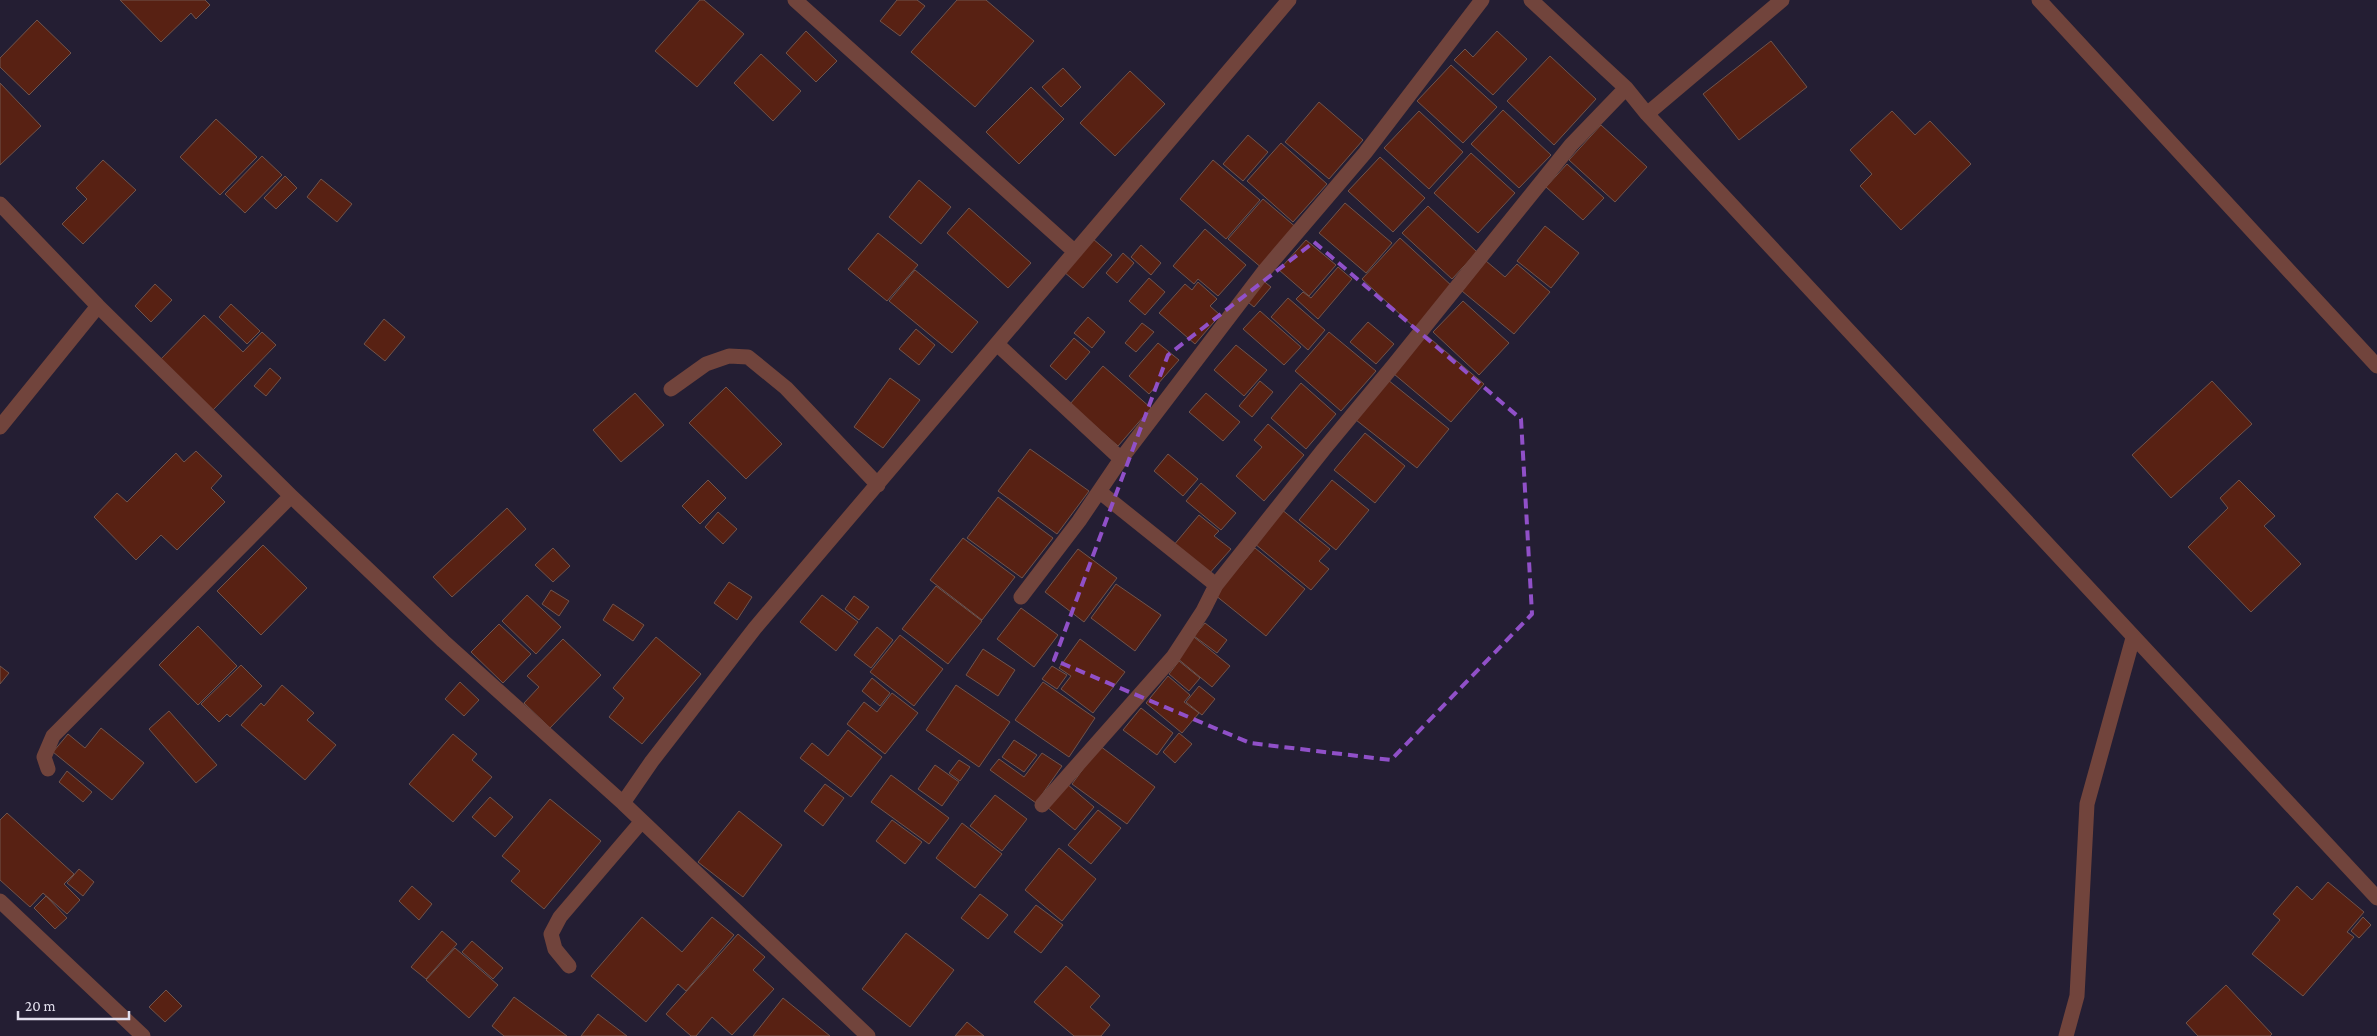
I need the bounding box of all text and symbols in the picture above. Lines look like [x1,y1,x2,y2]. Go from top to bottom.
scale bar [18,988,129,1020]
text: 20 m [25,998,56,1014]

